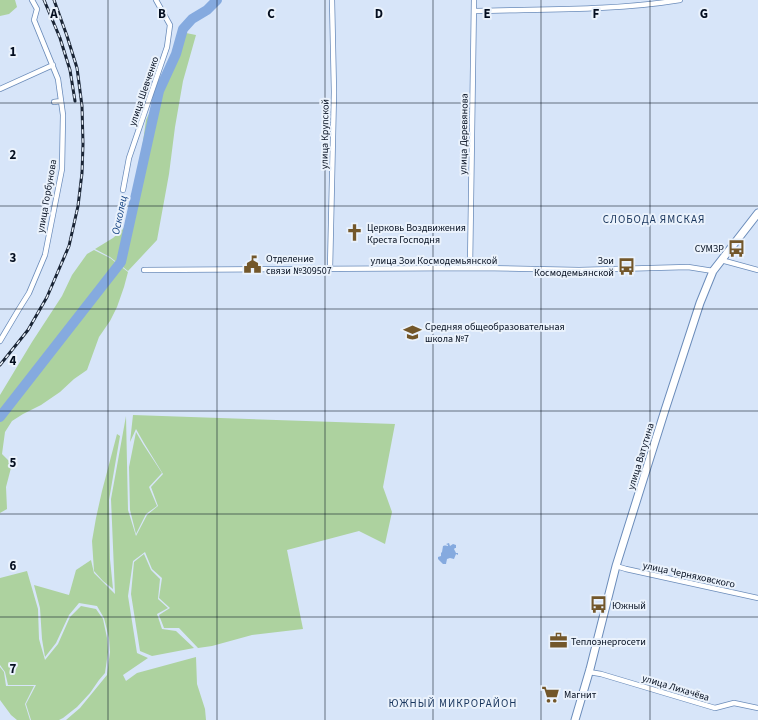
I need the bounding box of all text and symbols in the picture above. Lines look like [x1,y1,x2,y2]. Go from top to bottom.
text: A [49,5,58,23]
text: B [158,5,166,23]
text: C [267,5,275,23]
text: D [375,5,383,23]
text: E [483,5,491,23]
text: F [593,5,600,23]
text: G [700,5,708,23]
text: 1 [10,43,17,61]
street label: улица Шевченко [125,55,162,128]
street label: улица Деревянова [456,93,472,175]
street label: улица Крупской [317,99,333,169]
text: 2 [10,146,17,164]
street label: улица Горбунова [34,158,60,234]
water label: Осколец [108,194,131,236]
district label: СЛОБОДА ЯМСКАЯ [603,212,705,227]
place label: Церковь Воздвижения Креста Господня [367,221,466,247]
church icon: Церковь Воздвижения Креста Господня [344,223,364,243]
bus stop icon: СУМЗР [727,238,747,258]
place label: СУМЗР [695,242,724,256]
text: 3 [10,249,17,267]
place label: Отделение связи №309507 [266,252,332,278]
public building icon: Отделение связи №309507 [243,254,263,274]
street label: улица Зои Космодемьянской [371,254,497,268]
place label: Зои Космодемьянской [534,254,614,280]
bus stop icon: Зои Космодемьянской [617,256,637,276]
place label: Средняя общеобразовательная школа №7 [425,320,565,346]
school or university icon: Средняя общеобразовательная школа №7 [402,322,422,342]
text: 4 [10,352,17,370]
street label: улица Ватутина [624,421,658,491]
text: 5 [10,454,17,472]
text: 6 [10,557,17,575]
street label: улица Черняховского [641,558,736,592]
bus stop icon: Южный [589,595,609,615]
place label: Южный [612,599,646,613]
office icon: Теплоэнергосети [548,631,568,651]
place label: Теплоэнергосети [571,635,646,649]
text: 7 [10,660,17,678]
street label: улица Лихачёва [640,671,711,705]
supermarket icon: Магнит [541,684,561,704]
place label: Магнит [564,688,597,702]
district label: ЮЖНЫЙ МИКРОРАЙОН [389,696,517,711]

